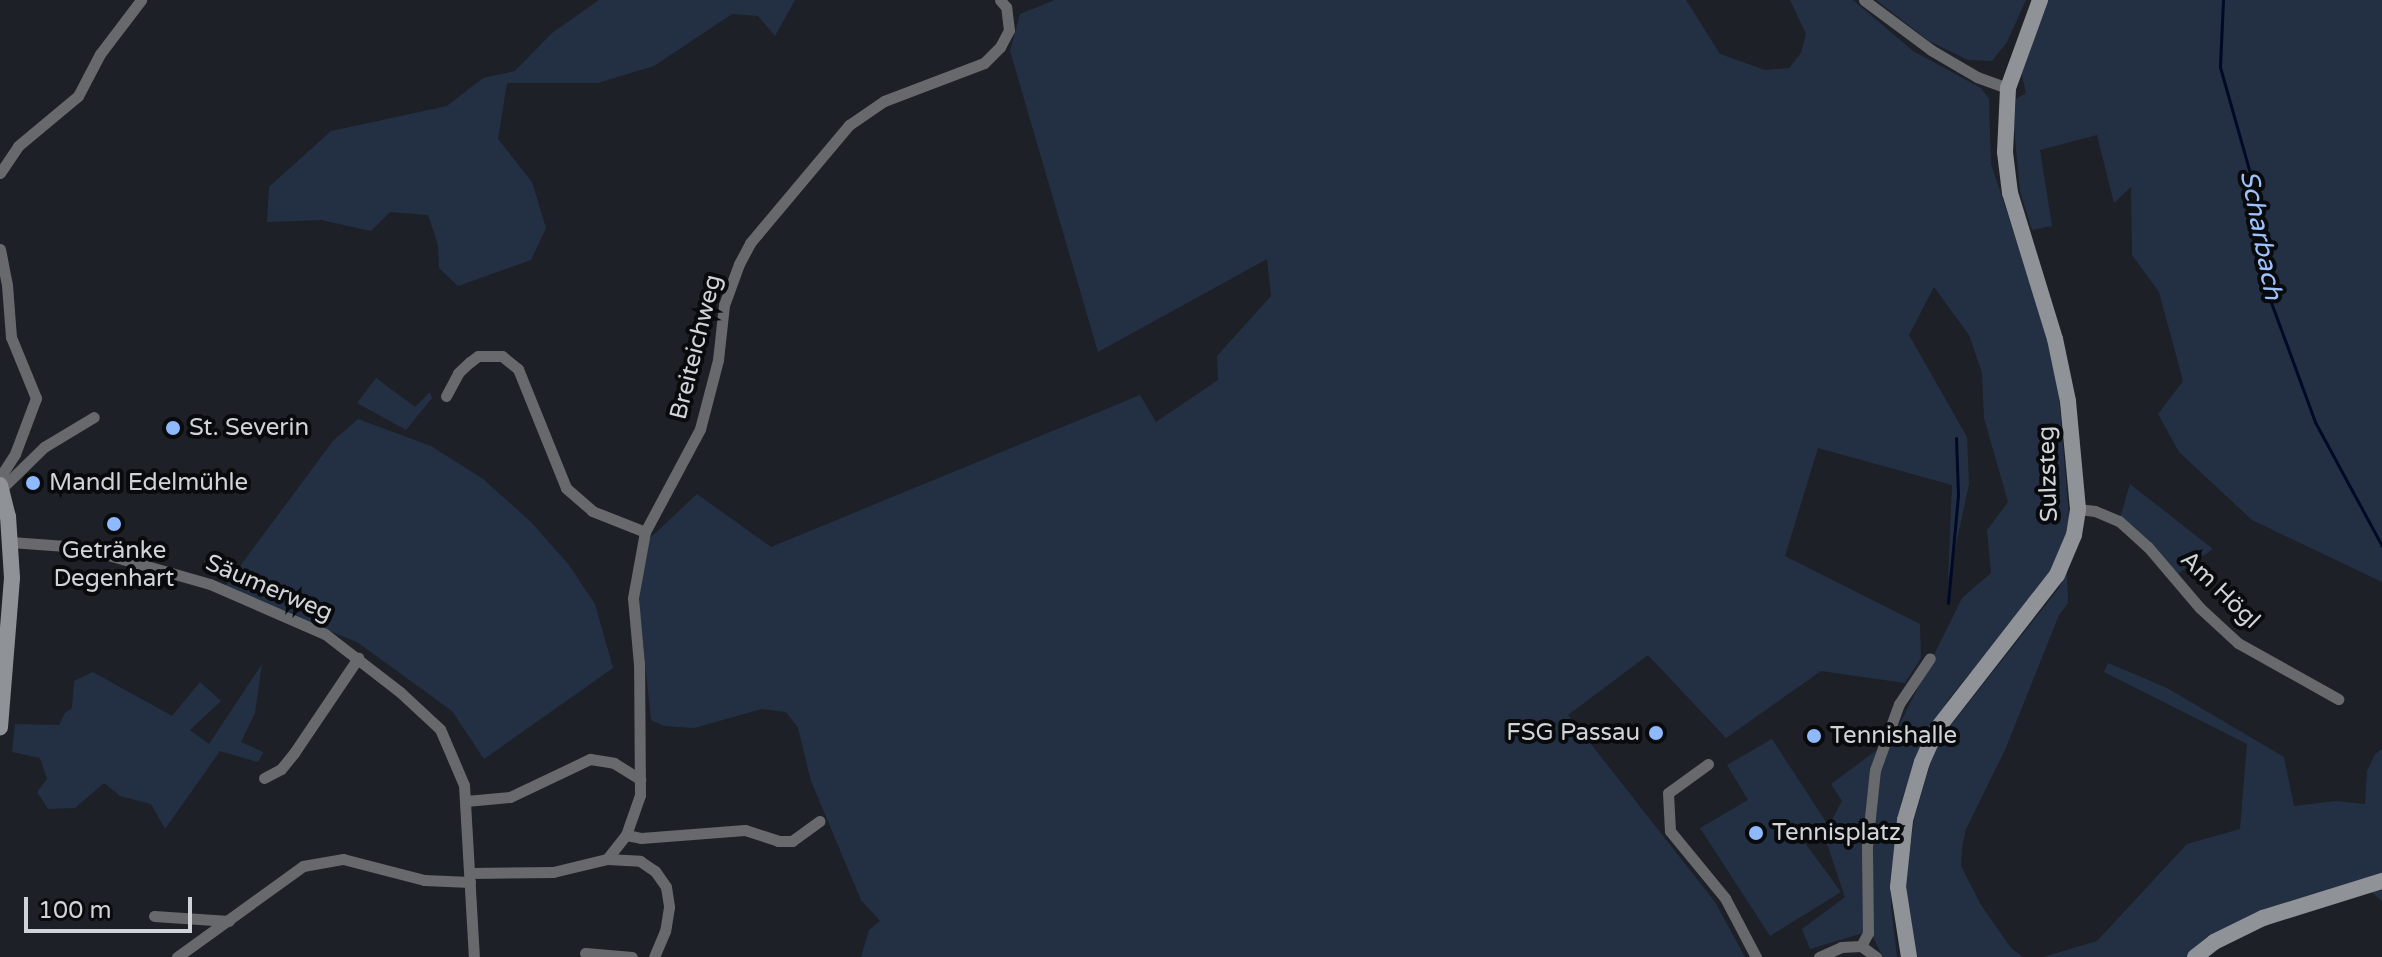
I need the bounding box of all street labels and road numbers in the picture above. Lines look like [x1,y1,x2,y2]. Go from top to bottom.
street label: Breiteichweg [664,272,728,422]
street label: Sulzsteg [2032,425,2064,523]
street label: Am Högl [2174,545,2266,635]
street label: Säumerweg [201,548,337,628]

